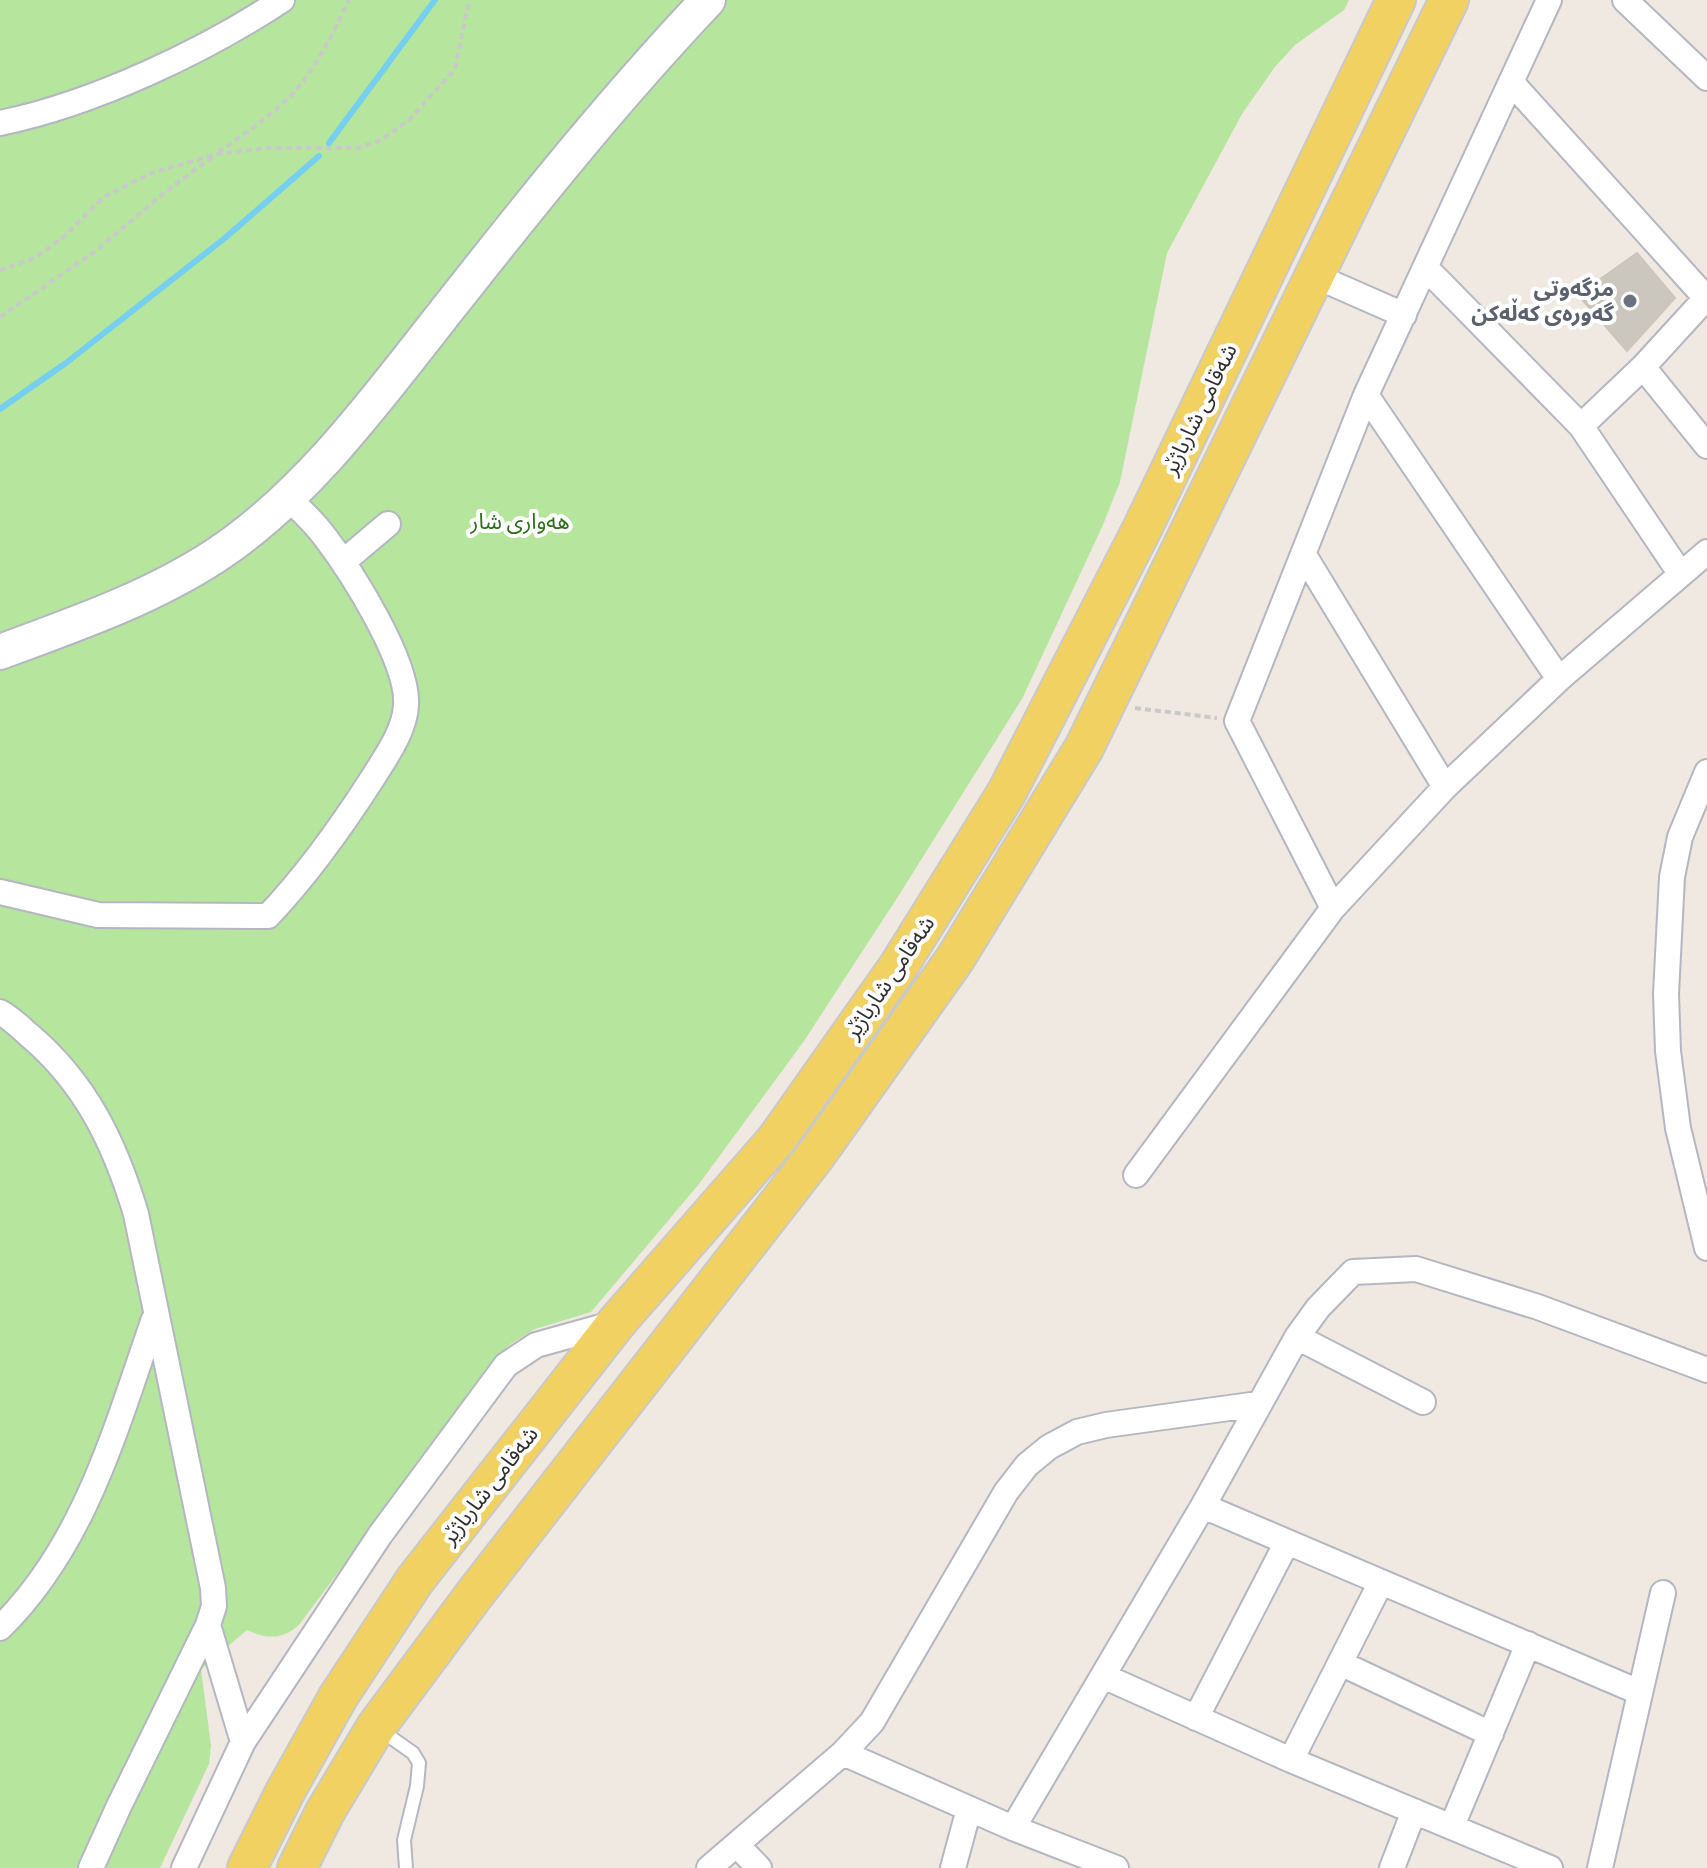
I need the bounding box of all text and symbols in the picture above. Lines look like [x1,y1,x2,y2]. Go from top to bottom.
place label: مزگەوتی گەورەی کەڵەکن [1471,273,1615,330]
marker: مزگەوتی گەورەی کەڵەکن [1621,292,1639,310]
street label: شەقامی شارباژێر [1154,338,1245,481]
park label: هەواری شار [469,506,570,538]
street label: شەقامی شارباژێر [836,910,943,1046]
street label: شەقامی شارباژێر [433,1420,546,1552]

